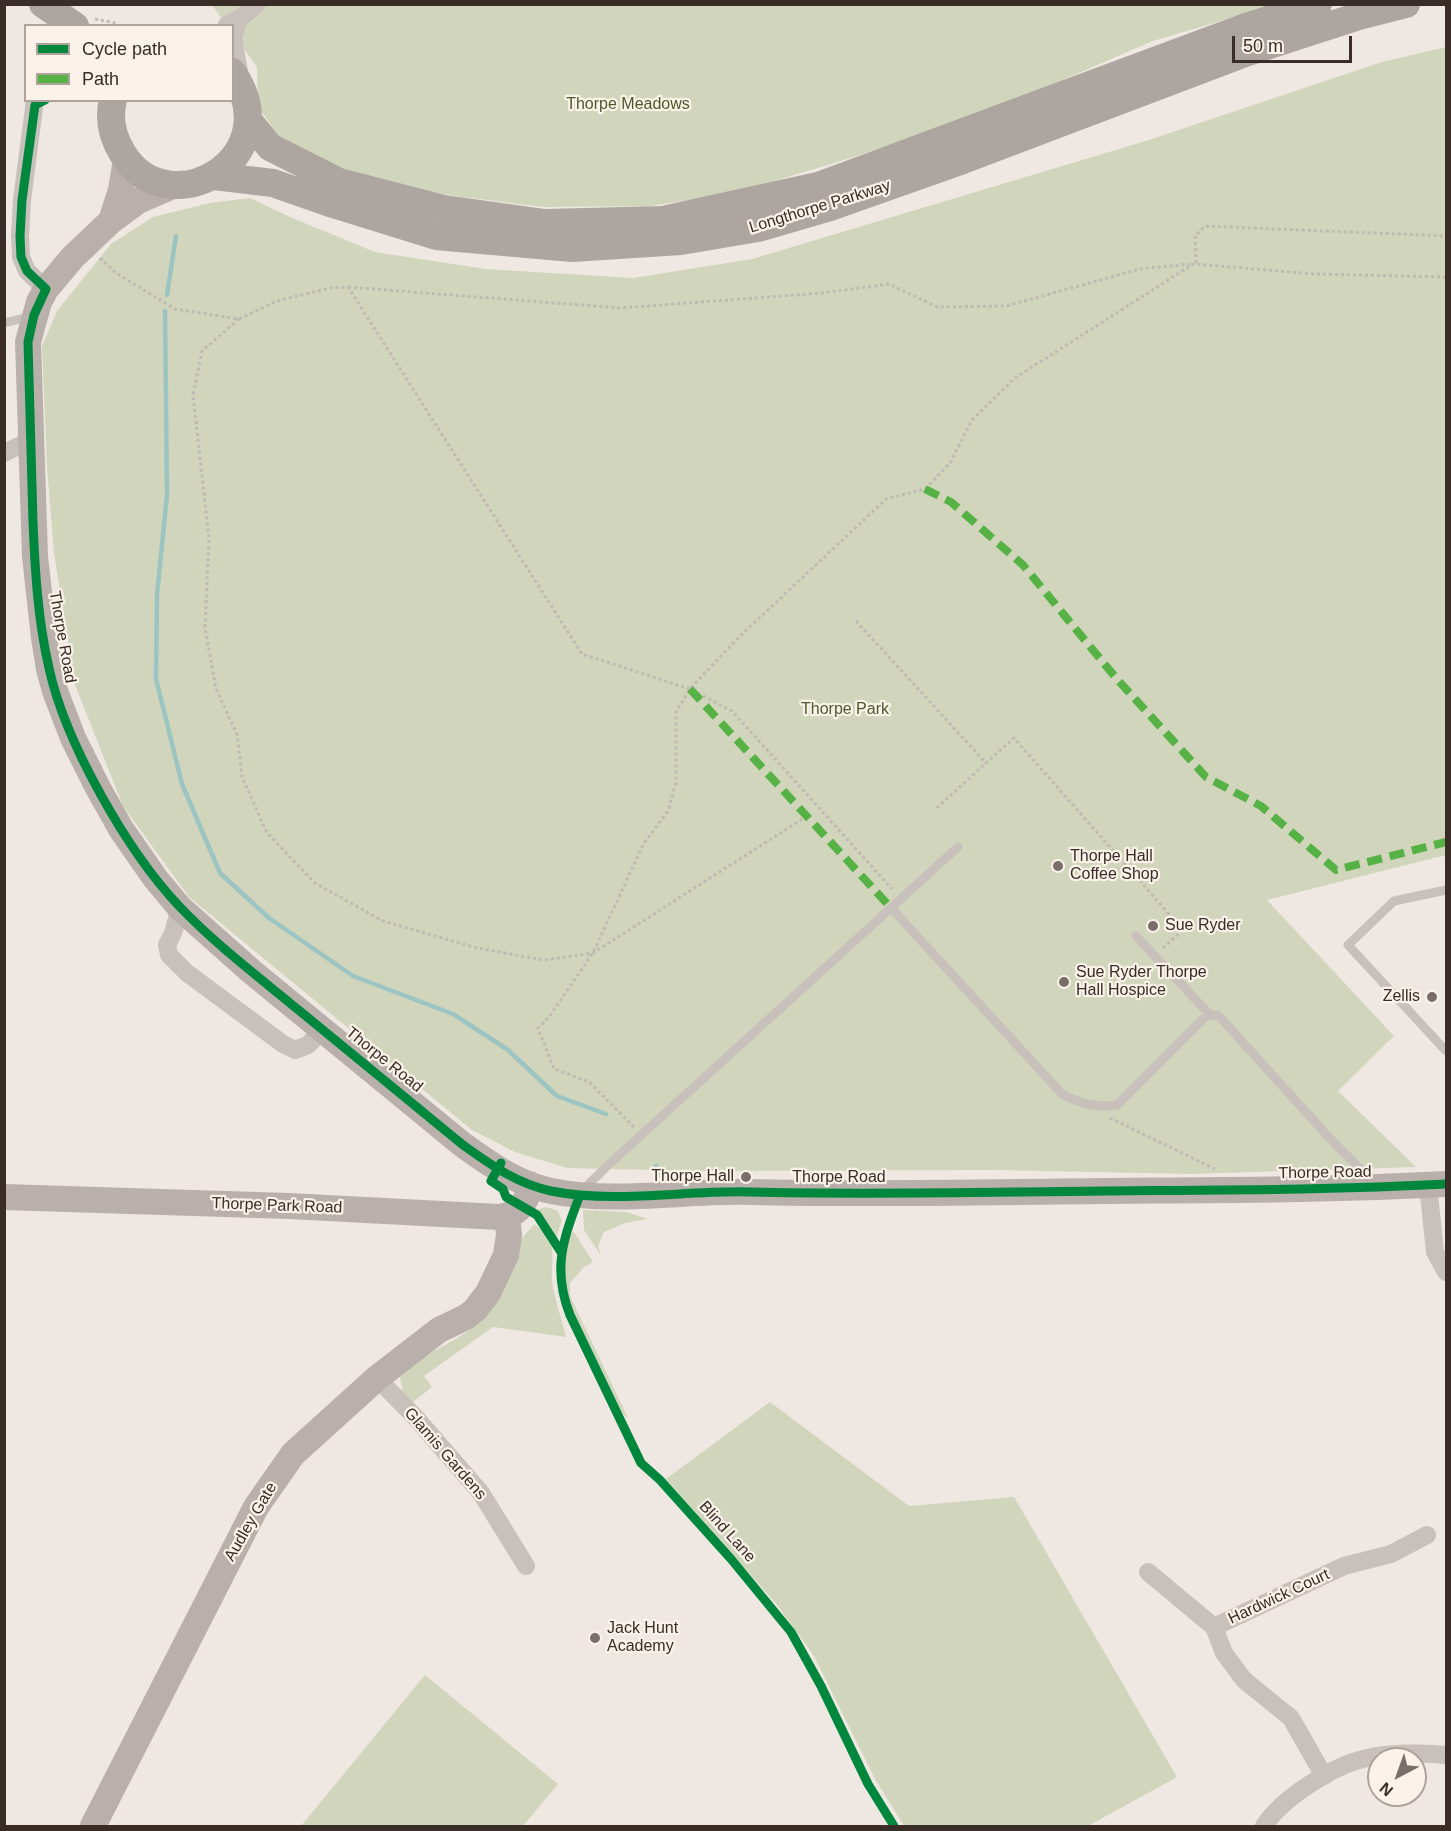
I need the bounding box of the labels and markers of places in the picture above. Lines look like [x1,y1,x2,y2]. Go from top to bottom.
place label: Thorpe Hall Coffee Shop [1070,847,1159,885]
marker: Thorpe Hall Coffee Shop [1051,859,1065,873]
place label: Sue Ryder [1165,916,1241,936]
marker: Sue Ryder [1146,919,1160,933]
place label: Sue Ryder Thorpe Hall Hospice [1076,963,1207,1001]
marker: Sue Ryder Thorpe Hall Hospice [1057,975,1071,989]
place label: Zellis [1383,987,1420,1007]
marker: Zellis [1425,990,1439,1004]
place label: Thorpe Hall [651,1167,734,1187]
marker: Thorpe Hall [739,1170,753,1184]
place label: Jack Hunt Academy [607,1619,678,1657]
marker: Jack Hunt Academy [588,1631,602,1645]

